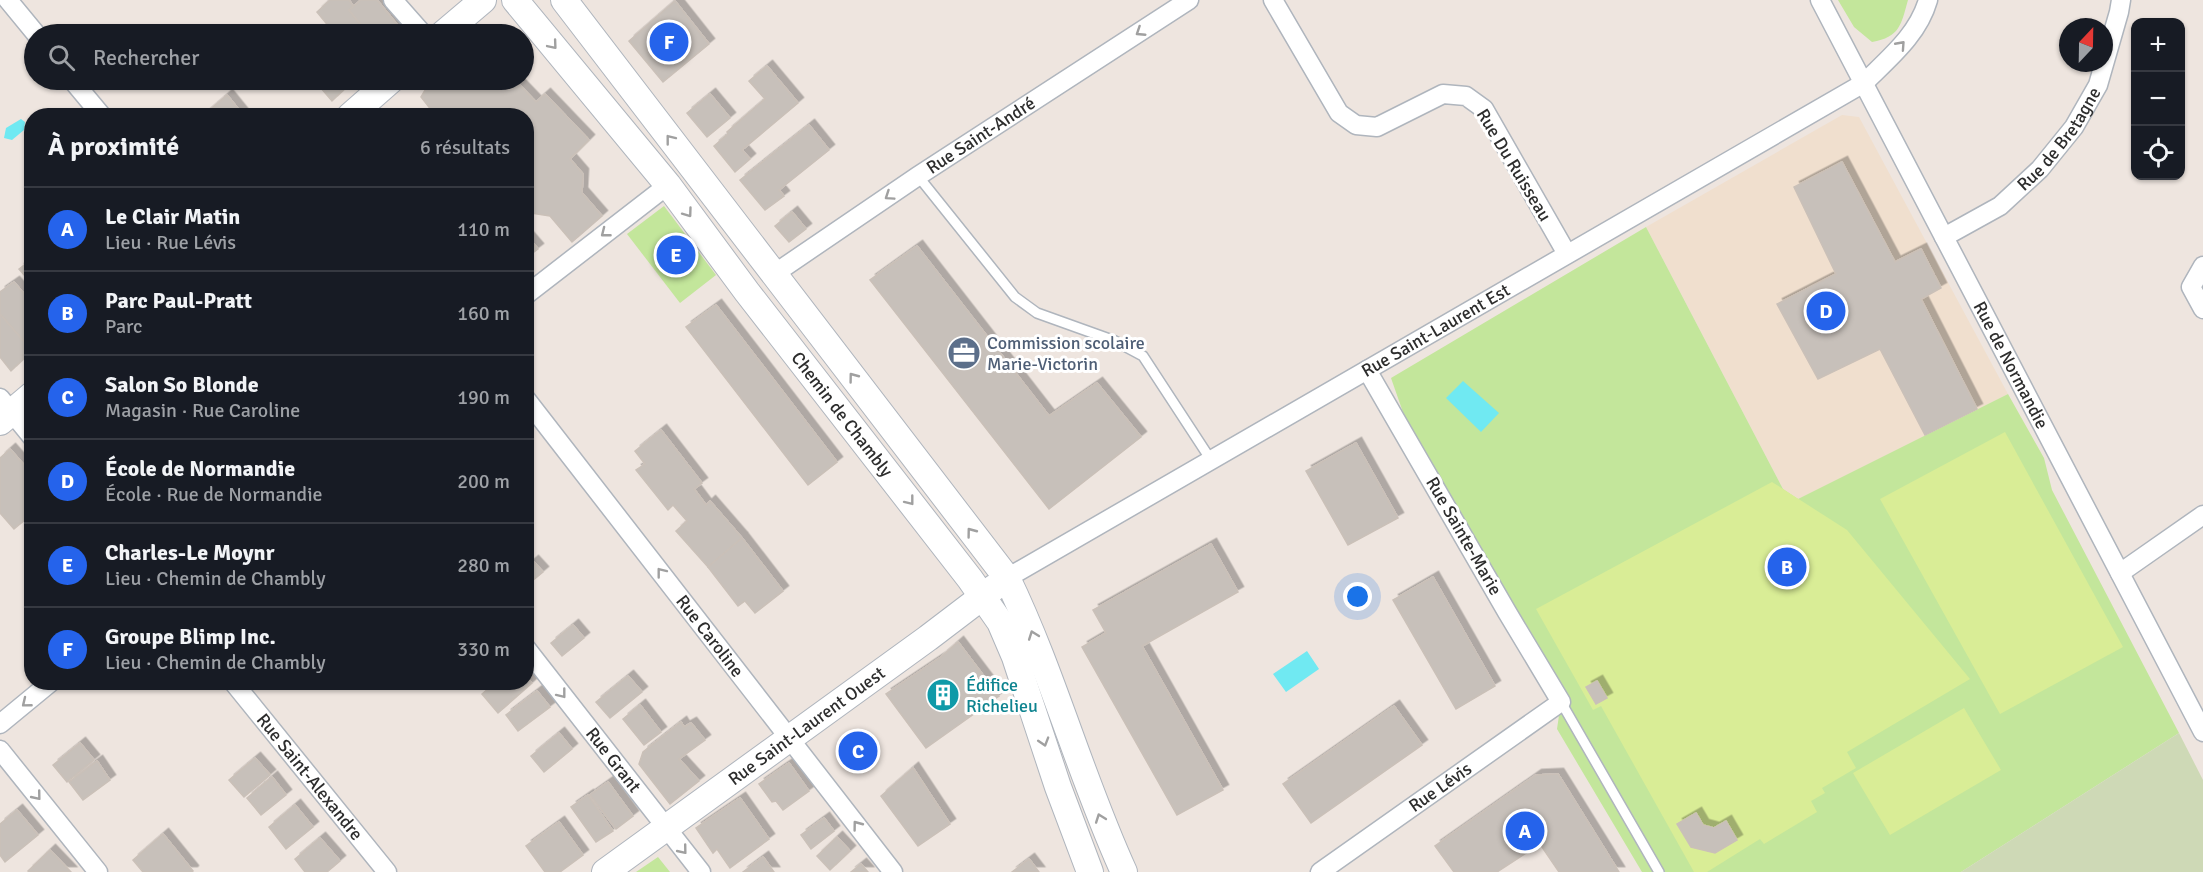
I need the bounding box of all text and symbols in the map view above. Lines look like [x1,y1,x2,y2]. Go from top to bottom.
north arrow [2059,18,2113,72]
map controls [2131,18,2185,180]
button: + [2131,18,2185,72]
pin: F [650,20,688,64]
search box [24,24,534,90]
one-way arrow [1136,25,1147,36]
one-way arrow [545,38,556,49]
icon: search [45,41,78,74]
one-way arrow [1894,42,1905,52]
text: Rechercher [93,44,199,71]
button: − [2131,72,2185,126]
street label: Rue de Bretagne [2013,83,2105,196]
street label: Rue Saint-André [922,92,1039,179]
street label: Rue Du Ruisseau [1472,105,1556,225]
button: locate [2131,126,2185,180]
text: À proximité [48,131,179,163]
text: 6 résultats [420,135,510,160]
one-way arrow [666,135,677,146]
one-way arrow [884,189,895,200]
text: Le Clair Matin [105,203,240,230]
one-way arrow [681,207,692,218]
text: A [61,217,74,242]
text: 110 m [457,217,510,242]
one-way arrow [600,226,611,237]
text: Lieu · Rue Lévis [105,230,236,255]
pin: E [656,232,696,278]
street label: Rue Saint-Laurent Est [1357,279,1514,382]
text: Parc Paul-Pratt [105,287,252,314]
pin: D [1806,288,1846,334]
street label: Rue de Normandie [1969,298,2053,432]
text: B [61,301,74,326]
text: 160 m [457,301,510,326]
text: Parc [105,314,142,339]
place label: Commission scolaire Marie-Victorin [987,332,1145,375]
office icon: Commission scolaire Marie-Victorin [946,335,982,371]
street label: Chemin de Chambly [787,347,898,482]
text: Salon So Blonde [105,371,259,398]
one-way arrow [849,372,860,383]
text: C [61,385,74,410]
text: 190 m [457,385,510,410]
text: Magasin · Rue Caroline [105,398,300,423]
text: École de Normandie [105,455,295,482]
text: D [61,469,74,494]
text: 200 m [457,469,510,494]
street label: Rue Sainte-Marie [1421,473,1507,599]
text: École · Rue de Normandie [105,482,323,507]
one-way arrow [902,494,913,505]
one-way arrow [968,527,979,538]
text: Charles-Le Moynr [105,539,274,566]
pin: B [1768,544,1806,590]
text: E [62,553,73,578]
text: 280 m [457,553,510,578]
text: Lieu · Chemin de Chambly [105,566,326,591]
one-way arrow [657,567,668,578]
your location [1343,582,1372,611]
street label: Rue Caroline [671,591,749,681]
text: Groupe Blimp Inc. [105,623,276,650]
one-way arrow [1028,630,1041,641]
text: F [62,637,73,662]
text: 330 m [457,637,510,662]
text: Lieu · Chemin de Chambly [105,650,326,675]
street label: Rue Saint-Laurent Ouest [724,662,889,790]
place label: Édifice Richelieu [966,674,1038,717]
building icon: Édifice Richelieu [925,677,961,713]
one-way arrow [555,688,566,699]
one-way arrow [21,696,32,707]
street label: Rue Saint-Alexandre [252,709,368,845]
street label: Rue Grant [581,723,646,797]
pin: C [838,728,878,774]
one-way arrow [1037,736,1049,747]
street label: Rue Lévis [1404,758,1476,817]
one-way arrow [29,789,40,800]
pin: A [1506,808,1544,854]
one-way arrow [1095,814,1108,824]
one-way arrow [854,821,865,832]
one-way arrow [676,843,687,854]

